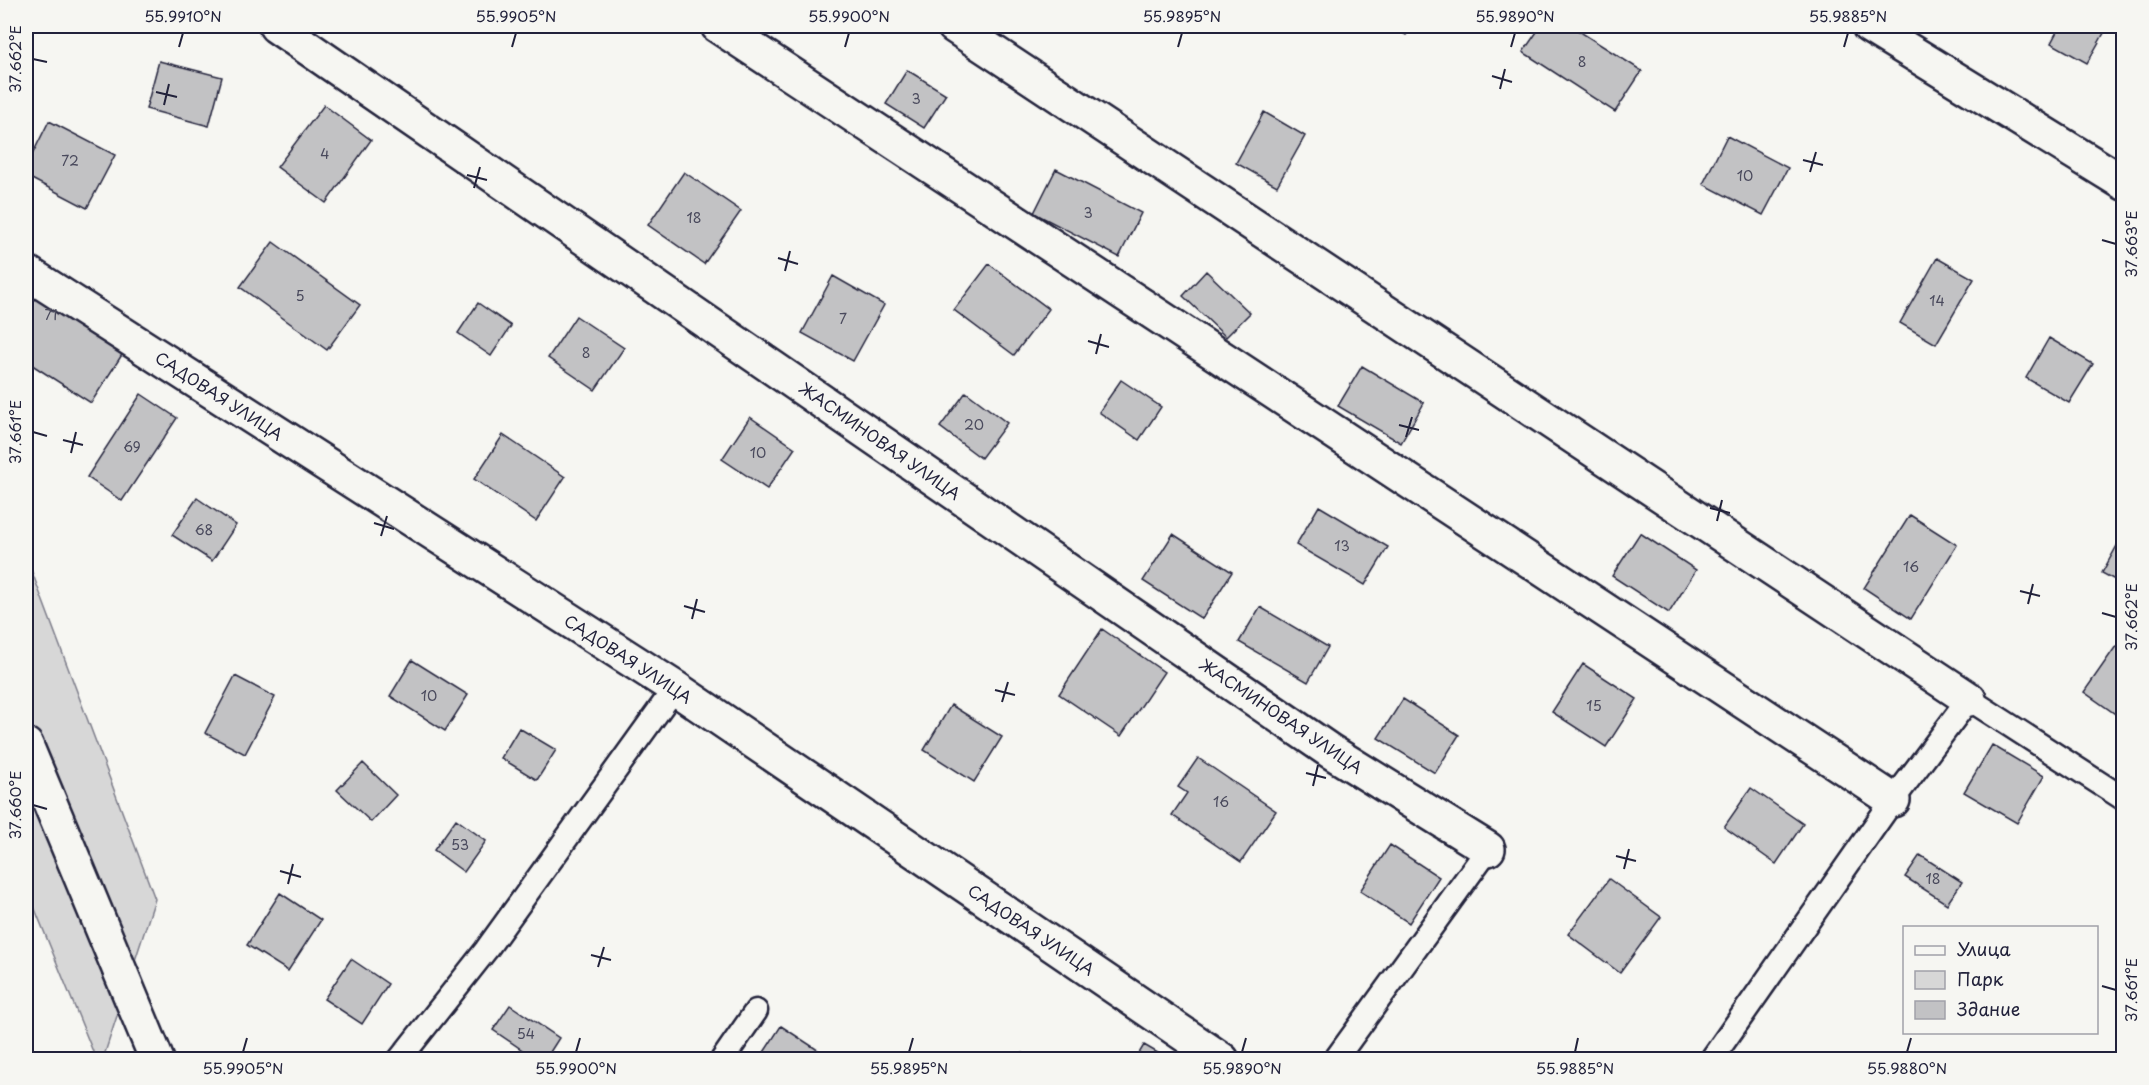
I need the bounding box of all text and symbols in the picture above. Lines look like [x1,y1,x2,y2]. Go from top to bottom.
text: 55.9910°N [144,4,222,27]
text: 55.9905°N [476,4,556,27]
text: 55.9900°N [808,4,890,27]
text: 55.9895°N [1143,4,1221,27]
text: 55.9890°N [1475,4,1555,27]
text: 55.9885°N [1809,4,1887,27]
text: 37.662°E [3,25,26,93]
house number: 8 [1578,51,1586,72]
house number: 3 [911,88,921,109]
house number: 4 [320,143,330,164]
house number: 72 [61,150,79,171]
house number: 10 [1737,165,1753,186]
house number: 3 [1083,202,1093,223]
house number: 18 [686,207,702,228]
text: 37.663°E [2119,210,2142,278]
house number: 5 [295,285,305,306]
house number: 14 [1929,290,1945,311]
house number: 71 [44,304,58,325]
house number: 7 [839,308,847,329]
house number: 8 [582,342,590,363]
street label: САДОВАЯ УЛИЦА [151,345,288,446]
street label: ЖАСМИНОВАЯ УЛИЦА [795,375,966,505]
text: 37.661°E [3,400,26,464]
house number: 20 [964,414,984,435]
house number: 69 [123,436,141,457]
house number: 10 [750,442,766,463]
house number: 68 [195,519,213,540]
house number: 13 [1334,535,1350,556]
house number: 16 [1903,556,1919,577]
text: 37.662°E [2119,583,2142,651]
street label: САДОВАЯ УЛИЦА [560,608,697,709]
street label: ЖАСМИНОВАЯ УЛИЦА [1195,652,1368,779]
house number: 10 [421,685,437,706]
house number: 15 [1586,695,1602,716]
text: 37.660°E [3,771,26,839]
house number: 16 [1213,791,1229,812]
house number: 53 [451,834,469,855]
house number: 18 [1925,868,1941,889]
street label: САДОВАЯ УЛИЦА [963,878,1100,981]
legend [1903,926,2098,1034]
text: Улица [1957,935,2011,962]
text: 37.661°E [2119,958,2142,1022]
text: Парк [1957,965,2004,992]
text: Здание [1957,995,2020,1022]
house number: 54 [517,1023,535,1044]
text: 55.9905°N [203,1056,283,1079]
text: 55.9900°N [535,1056,617,1079]
text: 55.9895°N [870,1056,948,1079]
text: 55.9890°N [1202,1056,1282,1079]
text: 55.9885°N [1536,1056,1614,1079]
text: 55.9880°N [1867,1056,1947,1079]

